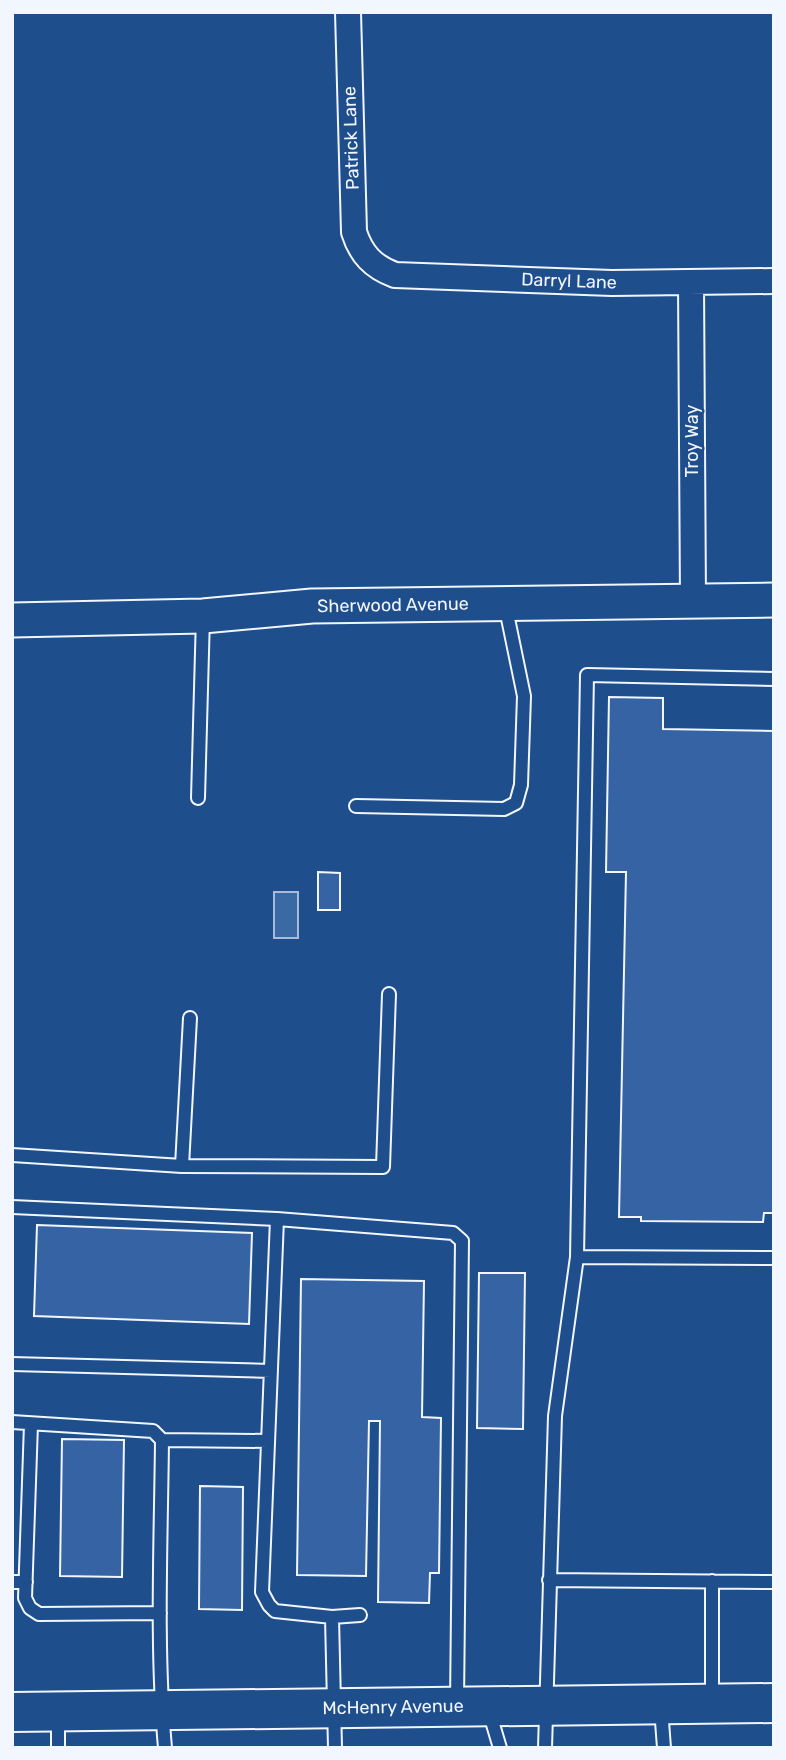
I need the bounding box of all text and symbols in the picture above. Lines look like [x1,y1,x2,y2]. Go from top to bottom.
street label: Patrick Lane [338,86,364,190]
street label: Darryl Lane [521,268,617,294]
street label: Troy Way [681,405,703,477]
street label: Sherwood Avenue [317,593,469,617]
street label: McHenry Avenue [322,1695,464,1719]

